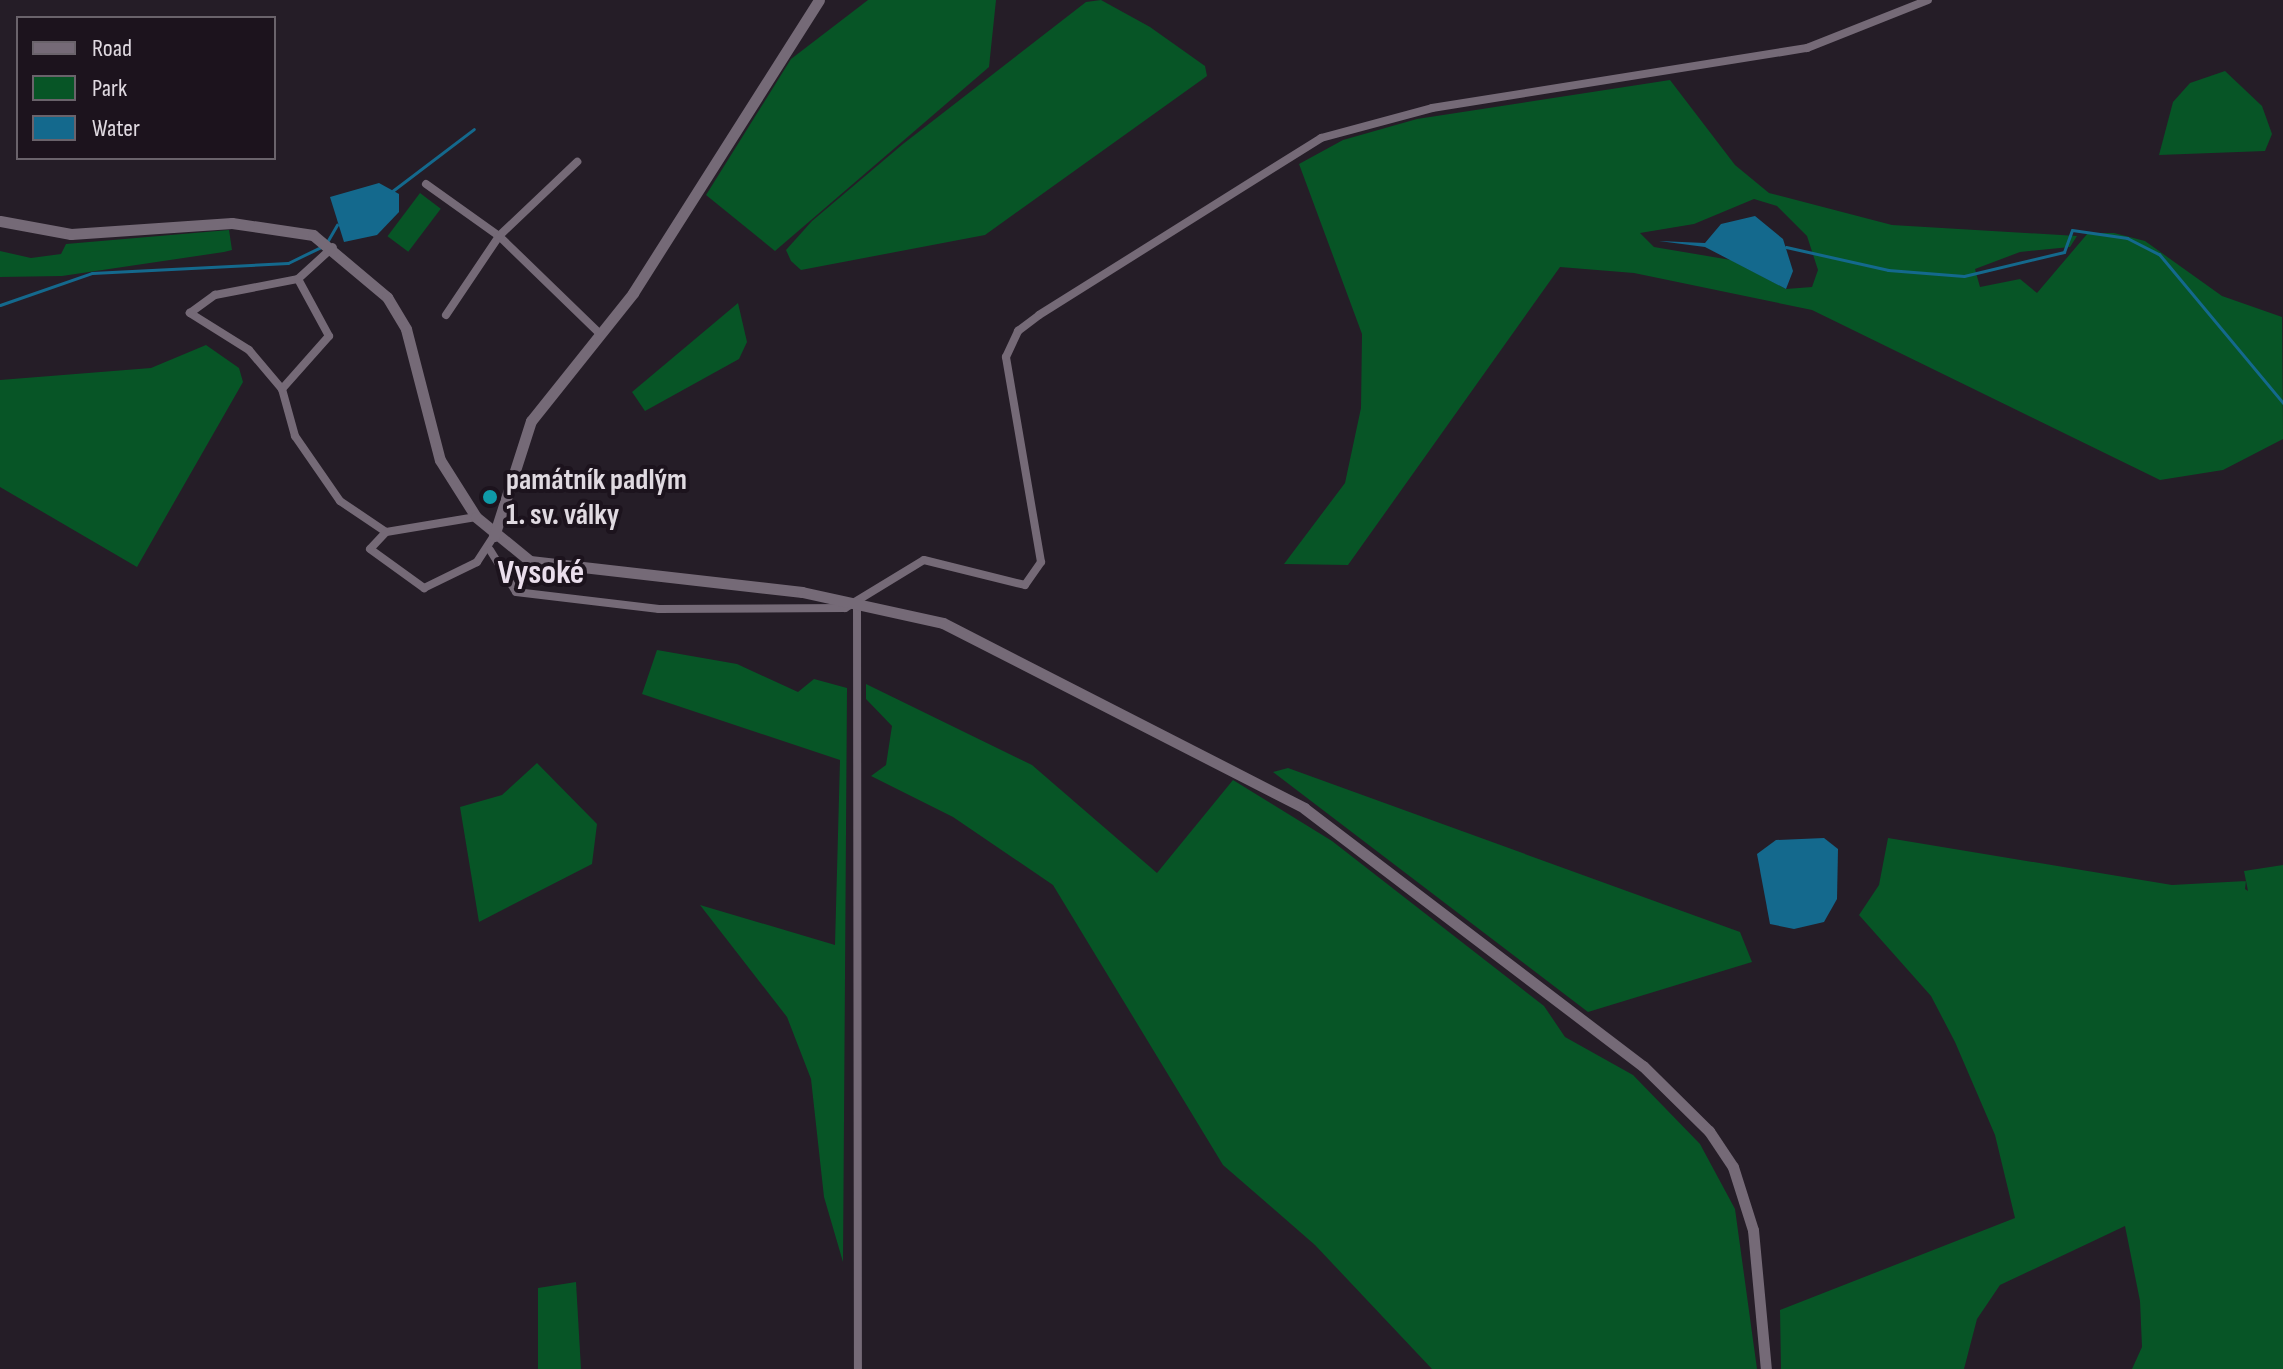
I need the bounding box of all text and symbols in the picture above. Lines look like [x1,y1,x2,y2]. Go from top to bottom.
legend [16,16,276,160]
text: Road [92,34,132,63]
text: Park [92,74,127,103]
text: Water [92,114,140,143]
place label: památník padlým 1. sv. války [506,462,687,532]
marker: památník padlým 1. sv. války [481,488,499,506]
district label: Vysoké [498,553,584,593]

